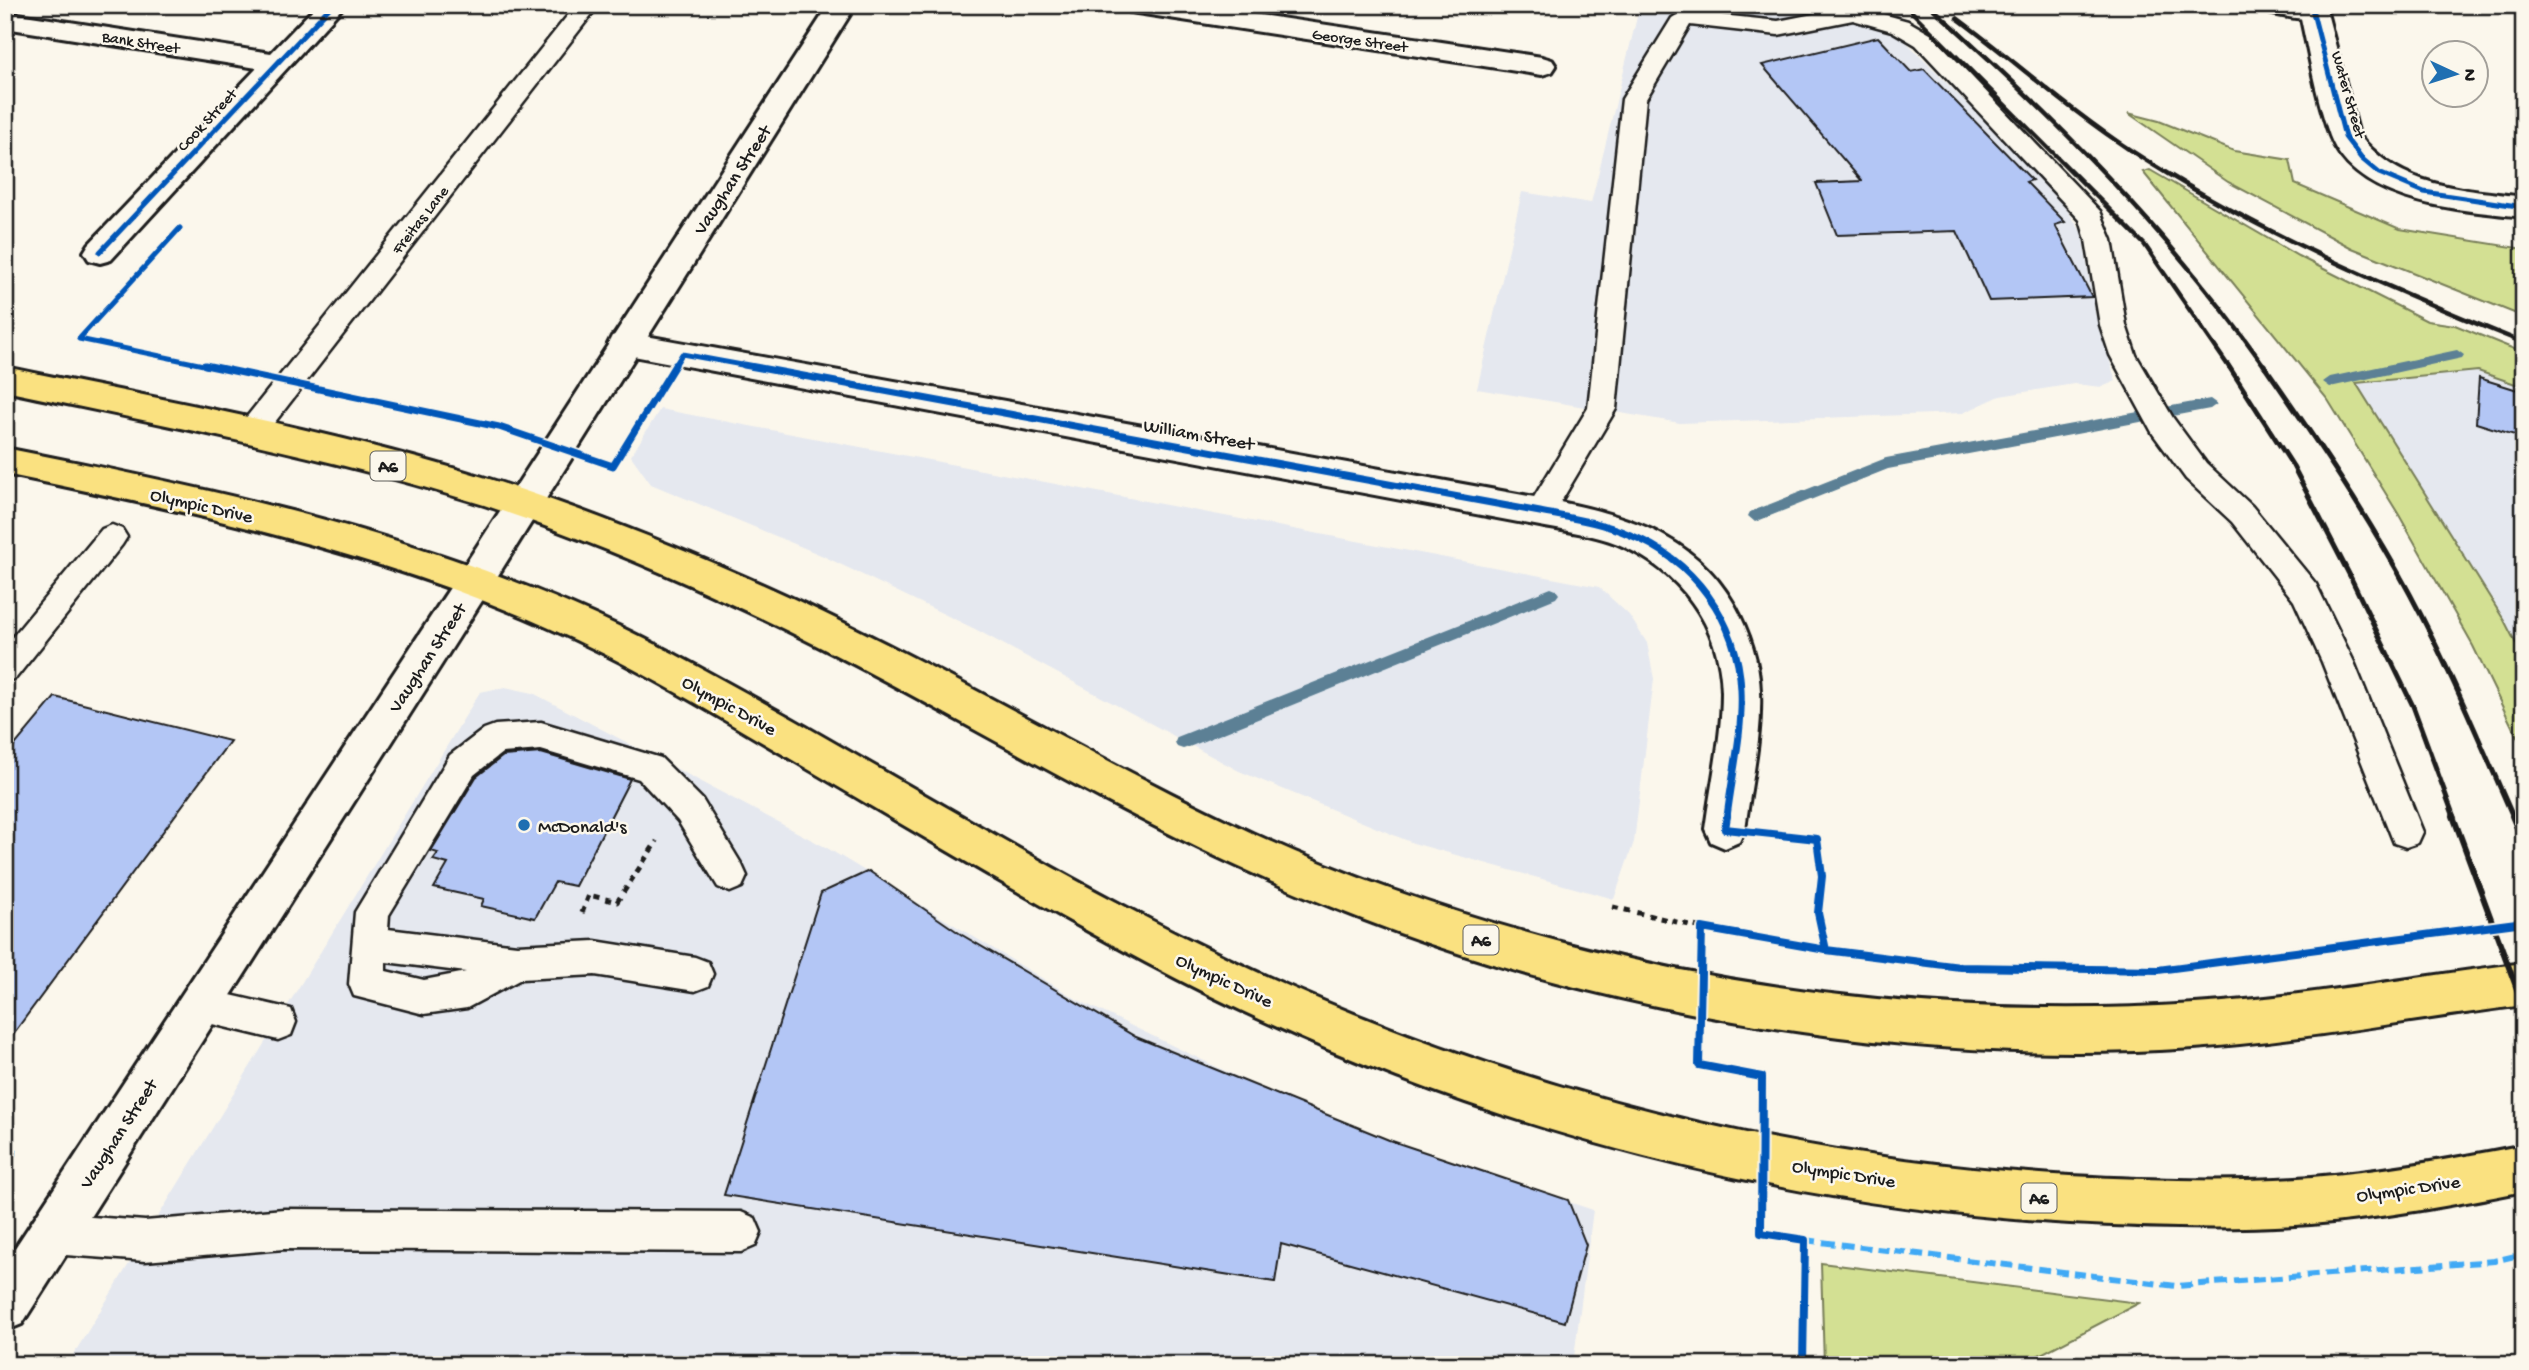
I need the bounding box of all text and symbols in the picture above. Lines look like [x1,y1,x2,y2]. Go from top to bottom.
street label: George Street [1311,26,1410,59]
street label: Bank Street [99,29,182,60]
north arrow [2420,38,2490,108]
street label: Water Street [2325,49,2368,142]
text: N [2457,68,2480,82]
street label: Cook Street [175,85,243,157]
street label: Vaughan Street [689,120,779,241]
street label: Freitas Lane [389,183,455,260]
street label: William Street [1141,415,1258,458]
road number: A6 [370,452,406,480]
street label: Olympic Drive [148,484,255,530]
street label: Vaughan Street [384,598,474,719]
street label: Olympic Drive [677,672,780,742]
marker: McDonald's [516,817,532,833]
place label: McDonald's [538,817,628,840]
road number: A6 [1464,925,1498,954]
street label: Olympic Drive [1171,950,1276,1015]
street label: Vaughan Street [75,1074,165,1195]
street label: Olympic Drive [1790,1156,1897,1195]
street label: Olympic Drive [2355,1172,2462,1209]
road number: A6 [2022,1184,2056,1212]

